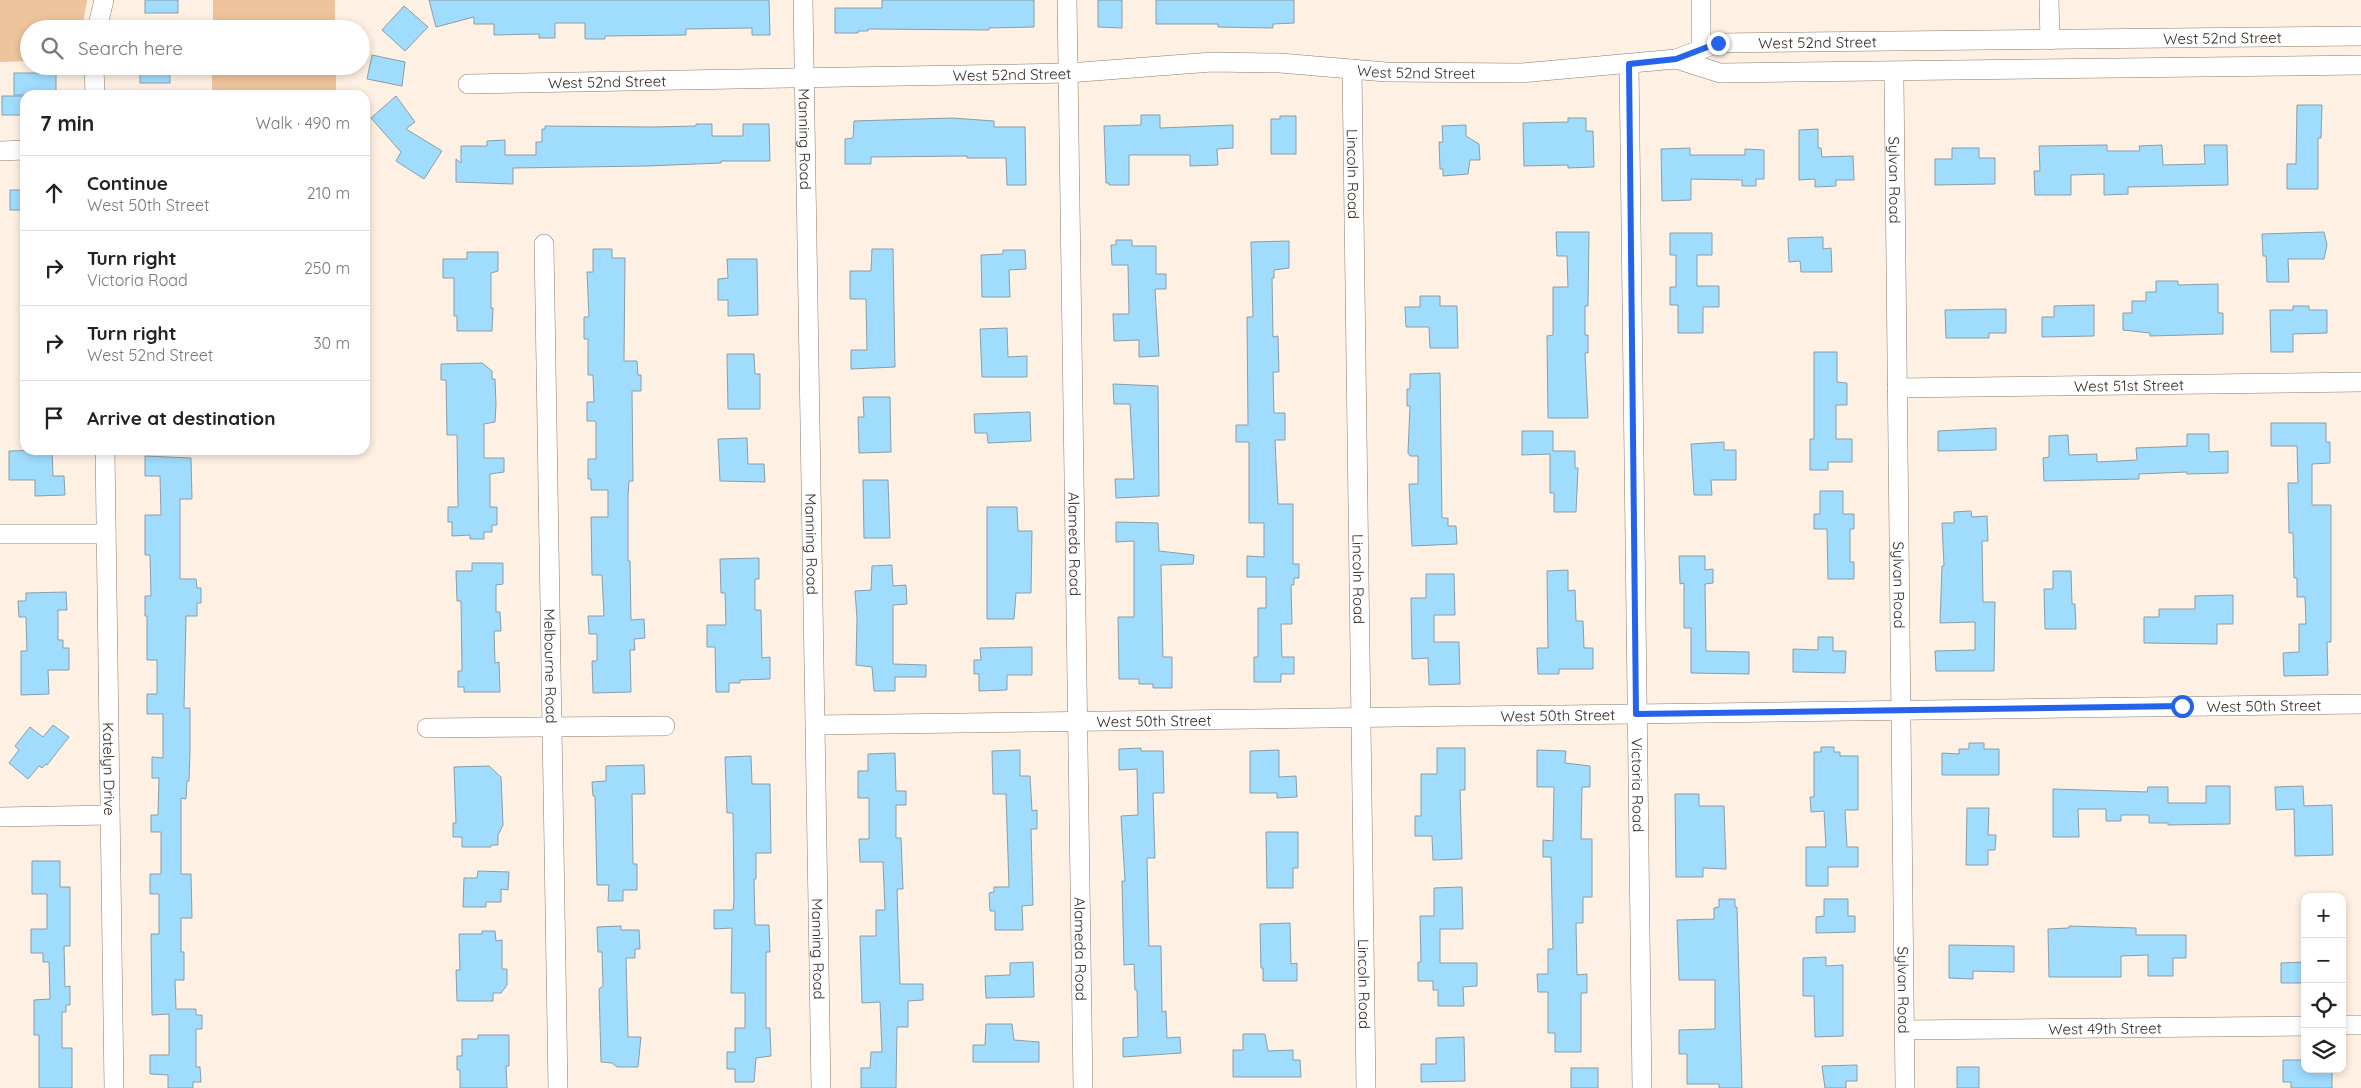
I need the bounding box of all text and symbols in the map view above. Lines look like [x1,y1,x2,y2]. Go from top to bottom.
search box [20,20,370,75]
street label: West 52nd Street [2163,27,2282,48]
route end [1707,32,1730,55]
street label: West 52nd Street [1758,32,1877,52]
icon: search [38,34,66,62]
text: Search here [78,36,183,60]
street label: West 52nd Street [1356,60,1475,82]
street label: West 52nd Street [953,63,1072,85]
street label: West 52nd Street [548,71,666,92]
street label: Manning Road [795,88,816,190]
text: 7 min [40,110,94,136]
text: Walk · 490 m [255,113,350,133]
street label: Lincoln Road [1343,129,1364,219]
street label: Sylvan Road [1885,136,1905,224]
text: Continue [87,171,168,195]
icon: ahead [40,179,68,207]
text: 210 m [307,183,350,203]
text: West 50th Street [87,195,209,215]
text: Turn right [87,246,176,270]
icon: right [40,254,68,282]
text: 250 m [304,258,350,278]
text: Victoria Road [87,270,188,290]
text: Turn right [87,321,176,345]
icon: right [40,329,68,357]
text: 30 m [313,333,350,353]
text: West 52nd Street [87,345,213,365]
street label: West 51st Street [2074,375,2184,395]
icon: arrive [40,404,68,432]
text: Arrive at destination [87,406,276,430]
street label: Alameda Road [1065,492,1085,596]
street label: Manning Road [802,493,822,595]
street label: Lincoln Road [1349,534,1369,624]
street label: Sylvan Road [1890,541,1909,629]
street label: Melbourne Road [541,608,561,724]
route start [2171,695,2194,718]
street label: West 50th Street [2206,695,2321,716]
street label: West 50th Street [1500,705,1616,725]
street label: West 50th Street [1096,710,1212,731]
street label: Katelyn Drive [99,722,120,816]
street label: Victoria Road [1628,738,1648,832]
map controls [2301,893,2346,1073]
button: + [2301,893,2346,938]
street label: Alameda Road [1071,897,1091,1001]
street label: Manning Road [808,898,829,1000]
button: − [2301,938,2346,983]
street label: Lincoln Road [1354,939,1375,1029]
street label: Sylvan Road [1894,946,1914,1034]
button: locate [2301,983,2346,1028]
street label: West 49th Street [2048,1018,2162,1038]
button: layers [2301,1028,2346,1073]

